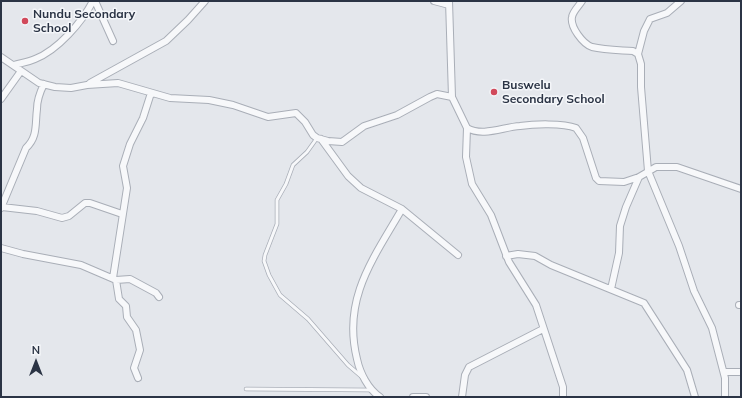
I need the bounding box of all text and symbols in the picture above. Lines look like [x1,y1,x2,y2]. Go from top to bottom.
place label: Nundu Secondary School [33,7,135,35]
marker: Nundu Secondary School [20,16,30,26]
place label: Buswelu Secondary School [502,78,605,106]
marker: Buswelu Secondary School [489,87,499,97]
north arrow [16,342,56,382]
text: N [32,343,40,357]

